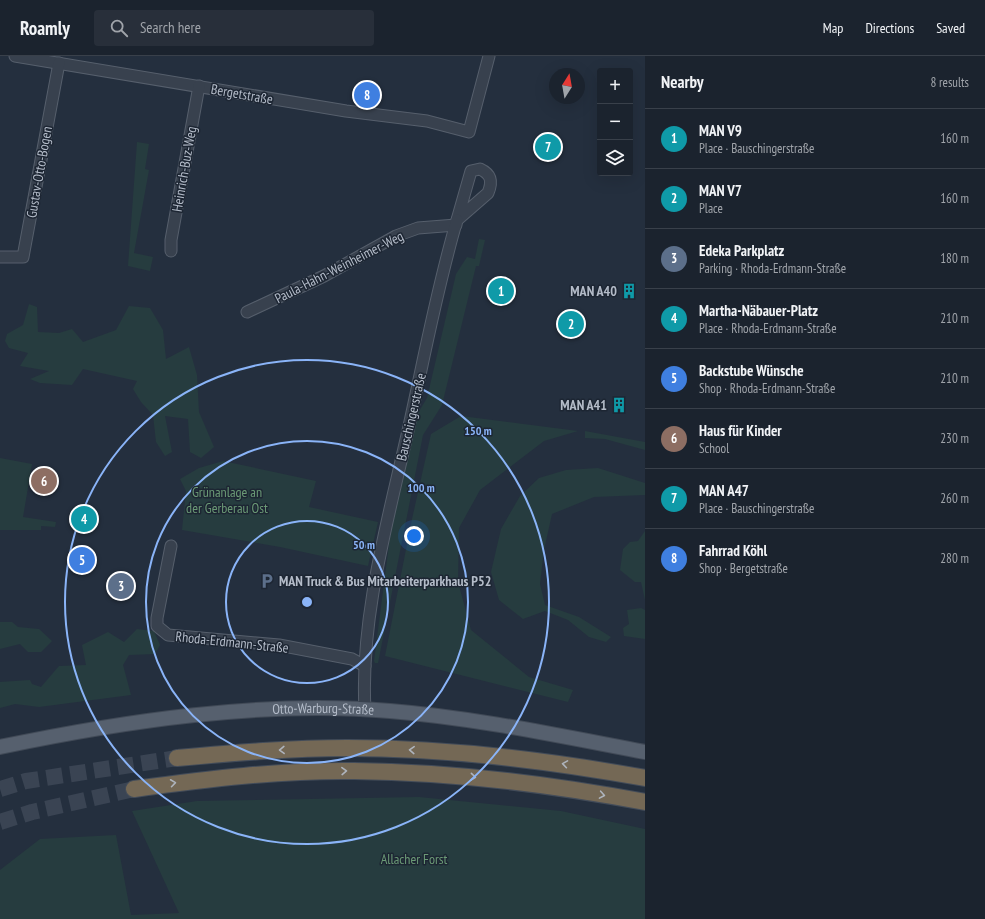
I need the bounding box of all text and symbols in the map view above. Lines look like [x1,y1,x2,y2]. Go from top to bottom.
search box [94,10,374,46]
text: Roamly [20,16,70,40]
icon: search [108,17,130,39]
text: Search here [140,18,201,37]
text: Map [823,19,843,37]
text: Directions [865,19,914,37]
text: Saved [936,19,965,37]
north arrow [549,68,585,104]
map controls [597,68,633,176]
button: + [597,68,633,104]
text: Nearby [661,71,704,93]
text: 8 results [930,74,969,91]
street label: Bergetstraße [210,80,275,108]
pin: 8 [354,80,380,110]
button: − [597,104,633,140]
text: MAN V9 [699,121,742,140]
street label: Gustav-Otto-Bogen [22,125,56,219]
street label: Heinrich-Buz-Weg [168,125,200,213]
text: 1 [671,130,677,147]
text: 160 m [940,130,969,147]
pin: 7 [535,132,561,162]
button: layers [597,140,633,176]
text: Place · Bauschingerstraße [699,140,814,157]
text: MAN V7 [699,181,742,200]
text: 2 [671,190,677,207]
text: 160 m [940,190,969,207]
text: Place [699,200,723,217]
street label: Paula-Hahn-Weinheimer-Weg [272,227,406,307]
text: Edeka Parkplatz [699,241,784,260]
text: 3 [671,250,677,267]
text: 180 m [940,250,969,267]
text: Parking · Rhoda-Erdmann-Straße [699,260,846,277]
pin: 1 [488,276,514,306]
place label: MAN A40 [570,282,617,300]
building icon: MAN A40 [620,282,638,300]
text: Martha-Näbauer-Platz [699,301,818,320]
pin: 2 [558,309,584,339]
text: 4 [671,310,677,327]
text: 210 m [940,310,969,327]
text: Place · Rhoda-Erdmann-Straße [699,320,837,337]
text: Backstube Wünsche [699,361,804,380]
text: 5 [671,370,677,387]
text: 210 m [940,370,969,387]
street label: Bauschingerstraße [392,371,430,463]
text: Shop · Rhoda-Erdmann-Straße [699,380,835,397]
place label: MAN A41 [560,396,607,414]
building icon: MAN A41 [610,396,628,414]
text: Haus für Kinder [699,421,782,440]
text: 150 m [464,423,492,438]
text: 6 [671,430,677,447]
text: 230 m [940,430,969,447]
text: School [699,440,729,457]
pin: 6 [31,466,57,496]
text: 100 m [407,480,435,495]
text: MAN A47 [699,481,749,500]
park label: Grünanlage an der Gerberau Ost [186,483,268,517]
text: 7 [671,490,677,507]
text: 260 m [940,490,969,507]
text: Place · Bauschingerstraße [699,500,814,517]
pin: 4 [71,504,97,534]
your location [404,526,424,546]
text: 50 m [353,537,375,552]
text: Fahrrad Köhl [699,541,767,560]
pin: 5 [69,545,95,575]
text: 8 [671,550,677,567]
text: 280 m [940,550,969,567]
text: Shop · Bergetstraße [699,560,788,577]
pin: 3 [108,571,134,601]
parking icon: MAN Truck & Bus Mitarbeiterparkhaus P52 [258,572,276,590]
place label: MAN Truck & Bus Mitarbeiterparkhaus P52 [279,572,491,590]
centre of rings [300,595,314,609]
street label: Rhoda-Erdmann-Straße [175,627,290,657]
street label: Otto-Warburg-Straße [272,699,375,719]
one-way arrow [409,745,415,754]
one-way arrow [279,746,285,754]
one-way arrow [562,760,568,769]
one-way arrow [341,767,347,775]
one-way arrow [470,772,476,781]
one-way arrow [170,779,176,788]
one-way arrow [599,790,605,798]
park label: Allacher Forst [381,850,448,868]

